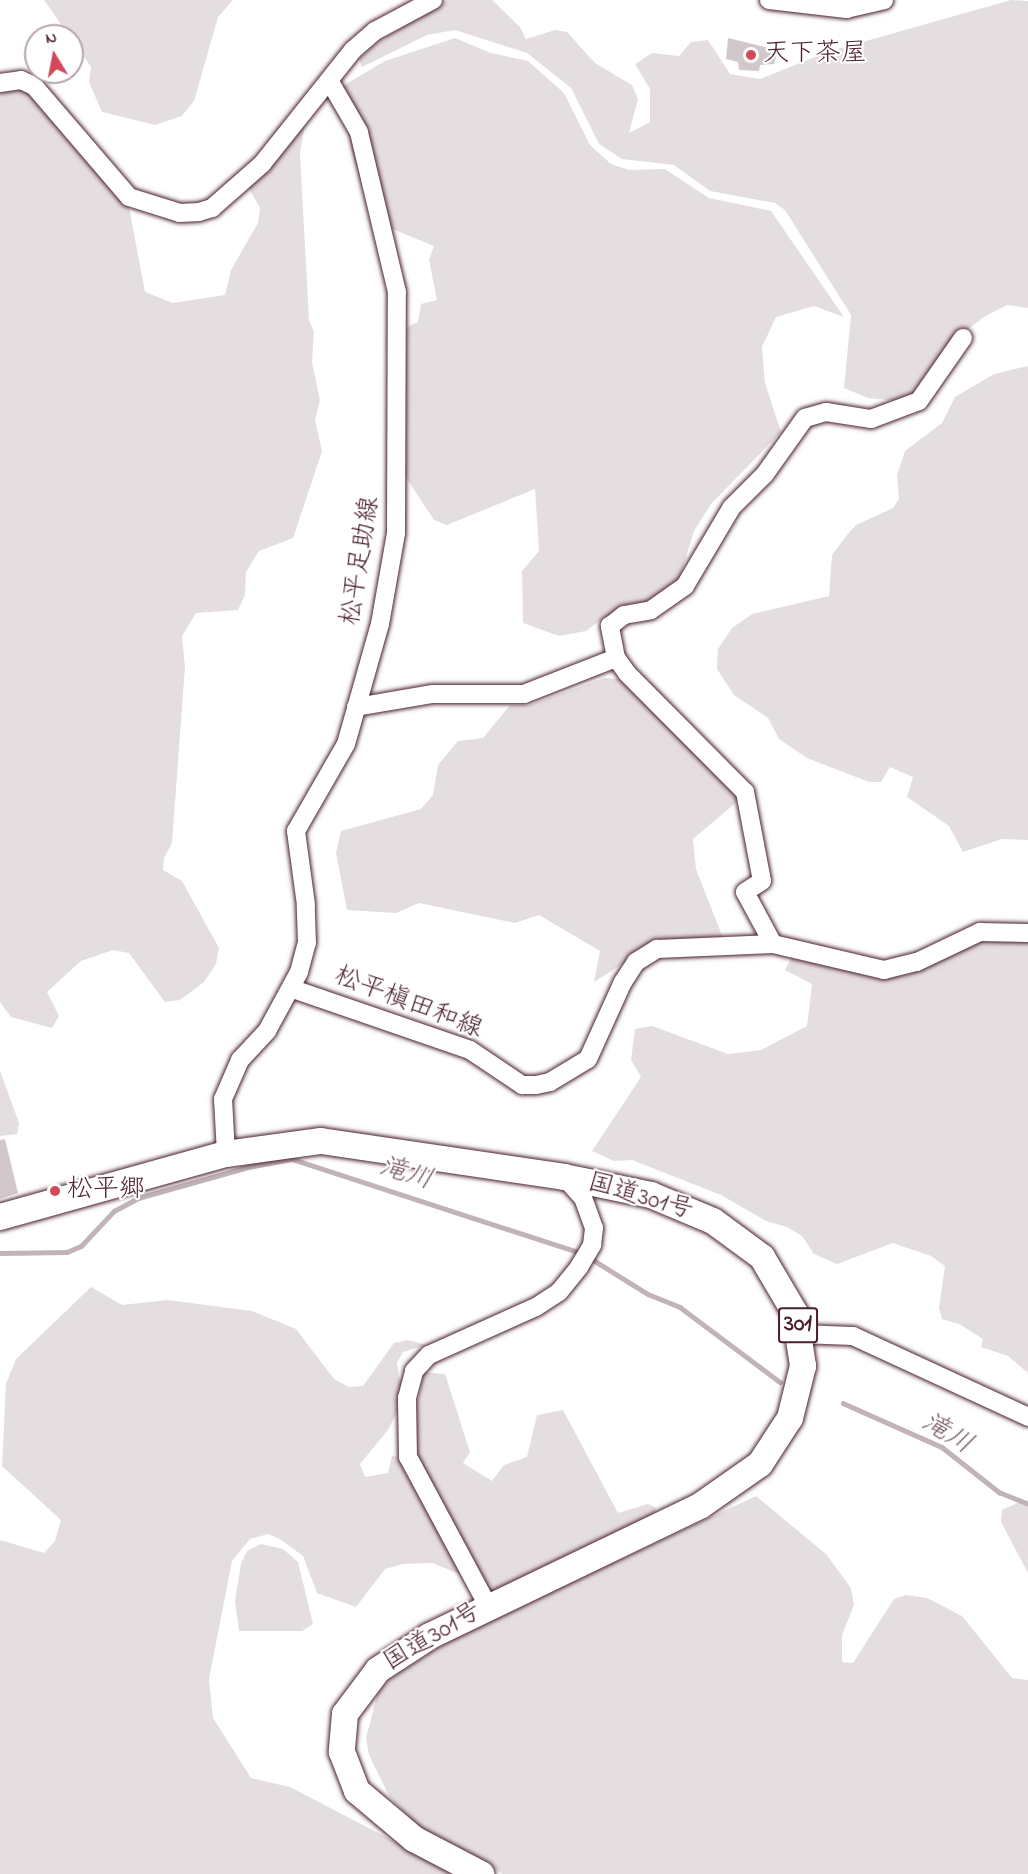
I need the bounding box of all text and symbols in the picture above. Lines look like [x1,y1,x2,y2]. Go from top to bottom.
north arrow [24,24,84,84]
text: N [44,25,59,51]
place label: 天下茶屋 [763,39,867,71]
marker: 天下茶屋 [744,48,758,62]
street label: 松平足助線 [336,494,388,628]
street label: 松平槇田和線 [330,961,486,1047]
water label: 滝川 [375,1151,437,1197]
street label: 国道301号 [584,1168,696,1228]
place label: 松平郷 [67,1175,145,1207]
marker: 松平郷 [48,1184,62,1198]
road number: 301 [777,1304,819,1346]
water label: 滝川 [916,1406,978,1462]
street label: 国道301号 [379,1597,487,1679]

